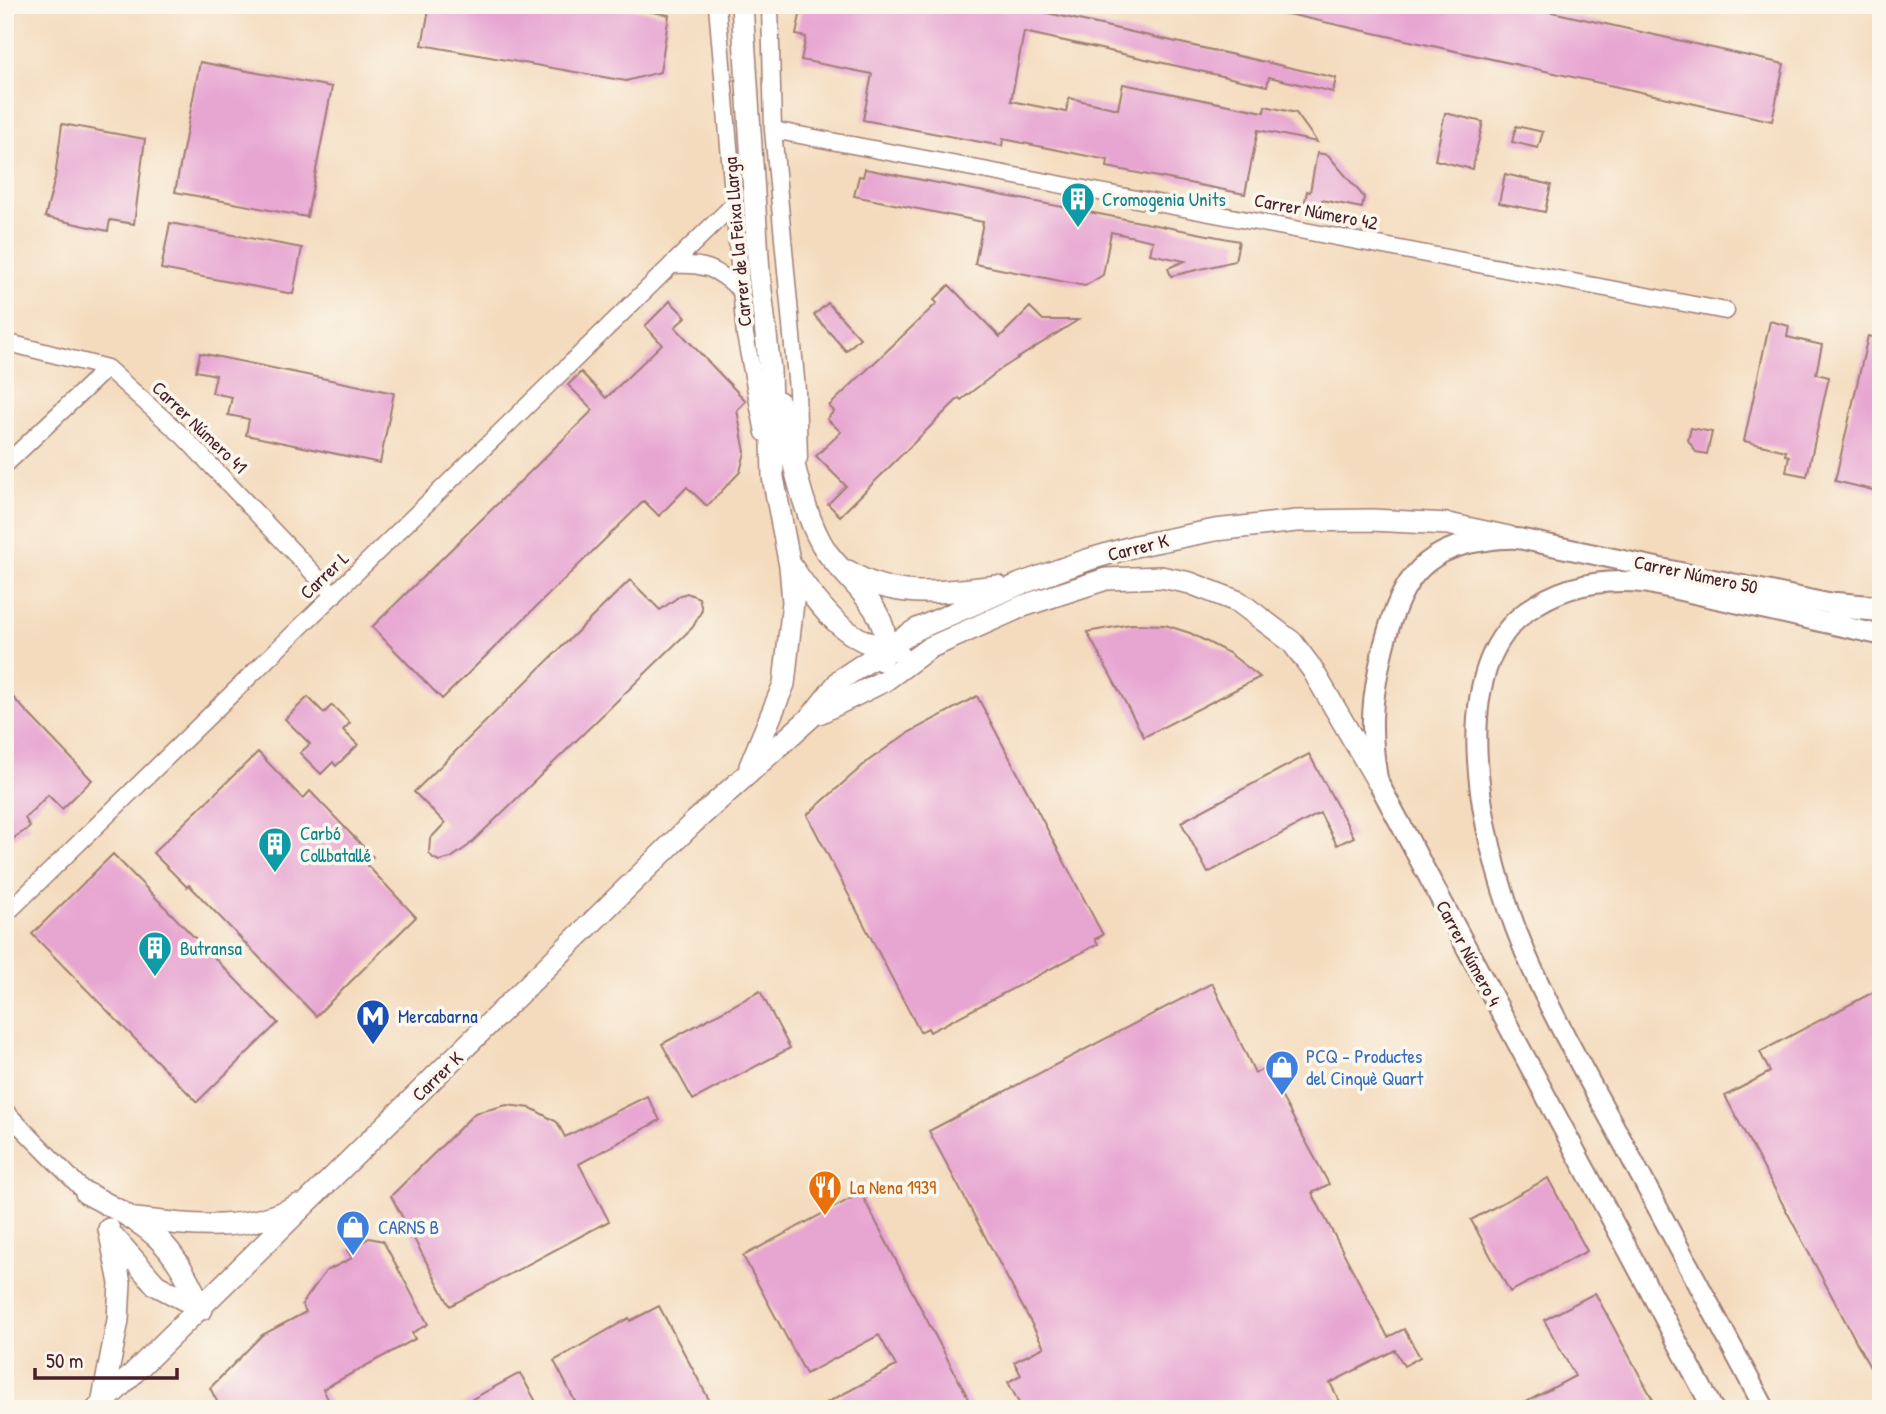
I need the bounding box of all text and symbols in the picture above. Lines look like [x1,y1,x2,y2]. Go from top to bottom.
street label: Carrer de la Feixa Llarga [717,156,757,328]
building icon: Cromogenia Units [1059,180,1097,229]
place label: Cromogenia Units [1102,186,1226,212]
street label: Carrer Número 42 [1252,186,1380,236]
street label: Carrer Número 41 [147,375,253,479]
street label: Carrer K [1105,527,1171,567]
street label: Carrer L [294,545,354,605]
street label: Carrer Número 50 [1632,548,1760,600]
place label: Carbó Collbatallé [300,820,372,868]
building icon: Carbó Collbatallé [256,825,294,874]
street label: Carrer Número 4 [1430,896,1508,1010]
building icon: Butransa [136,929,174,978]
place label: Butransa [180,935,242,961]
metro station icon: Mercabarna [354,997,392,1046]
place label: Mercabarna [398,1003,478,1029]
place label: PCQ - Productes del Cinquè Quart [1306,1043,1424,1091]
street label: Carrer K [406,1045,468,1107]
shop icon: PCQ - Productes del Cinquè Quart [1263,1048,1301,1097]
restaurant icon: La Nena 1939 [806,1168,844,1217]
place label: La Nena 1939 [850,1174,936,1200]
shop icon: CARNS B [334,1208,372,1257]
place label: CARNS B [378,1214,439,1240]
scale bar [35,1337,177,1381]
text: 50 m [46,1346,83,1375]

